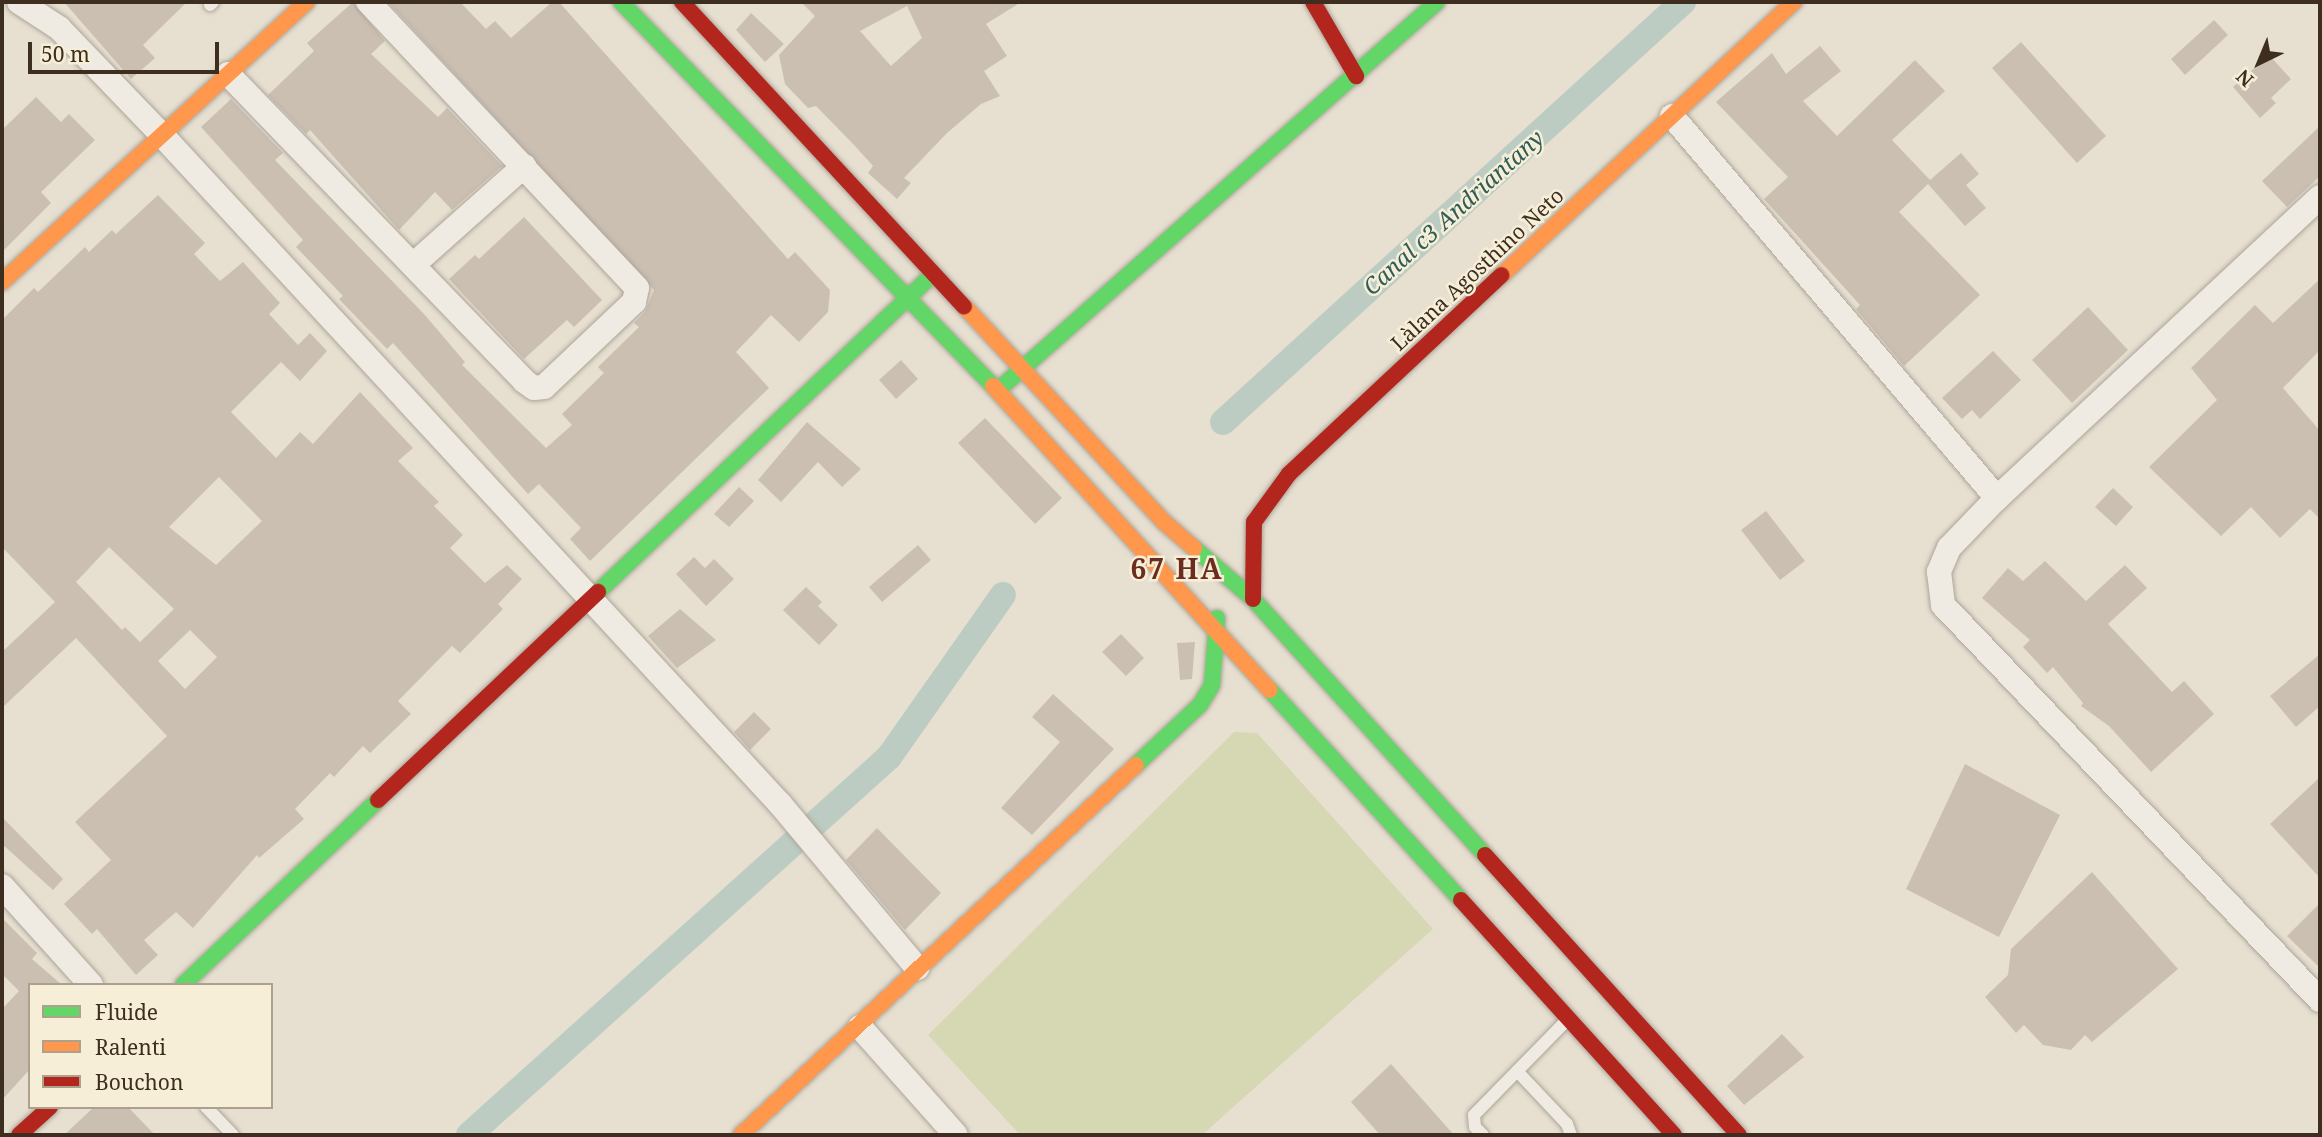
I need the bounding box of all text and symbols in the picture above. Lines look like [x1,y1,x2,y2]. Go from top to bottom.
scale bar [32,28,222,72]
north arrow [2224,28,2294,98]
text: 50 m [41,40,90,68]
text: N [2230,64,2259,93]
water label: Canal c3 Andriantany [1357,124,1549,300]
street label: Làlana Agosthino Neto [1386,182,1568,356]
district label: 67 HA [1131,551,1223,585]
legend [28,983,273,1109]
text: Fluide [95,998,158,1026]
text: Ralenti [95,1033,166,1061]
text: Bouchon [95,1068,184,1096]

